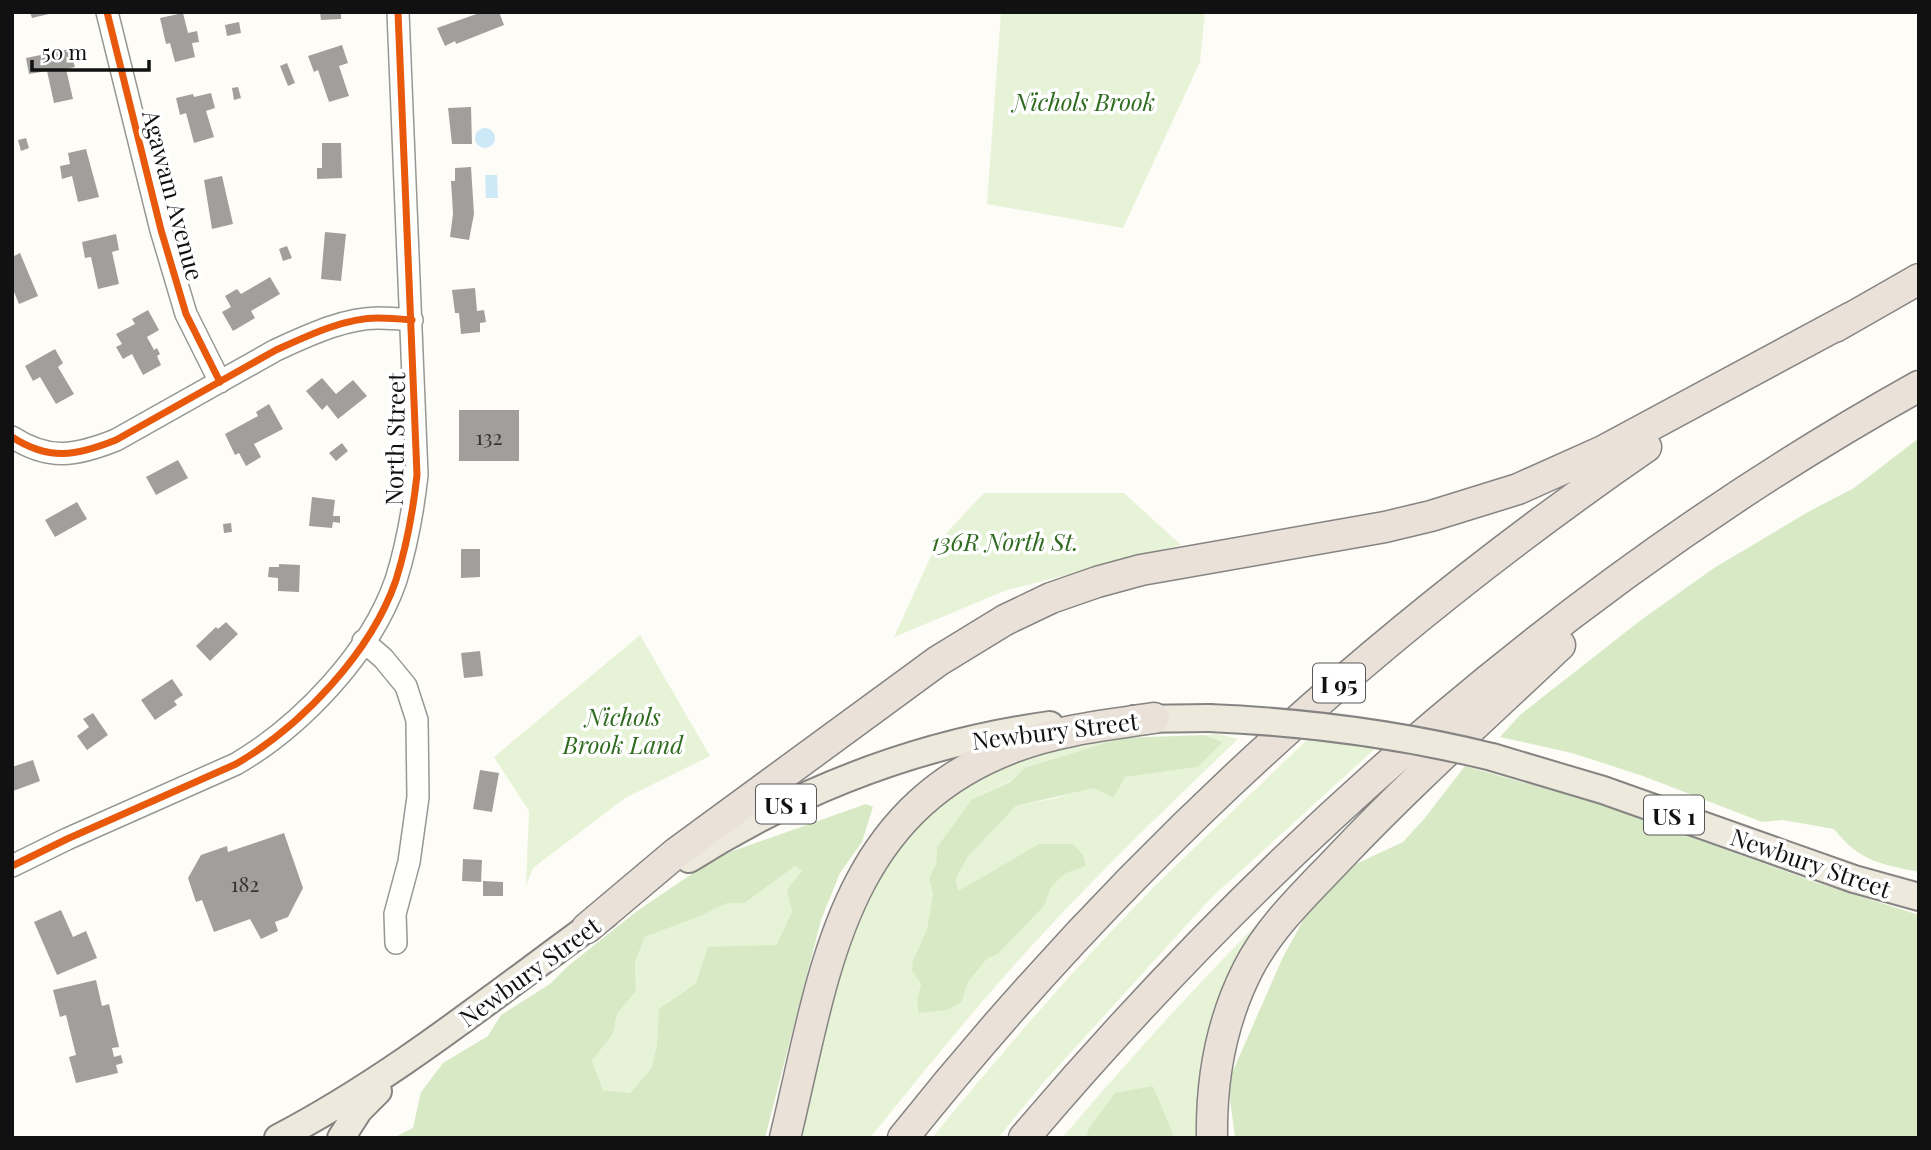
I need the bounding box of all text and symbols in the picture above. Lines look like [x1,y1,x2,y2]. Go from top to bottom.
scale bar [32,28,149,72]
text: 50 m [42,37,88,65]
park label: Nichols Brook [1011,85,1155,117]
street label: Agawam Avenue [136,105,212,284]
street label: North Street [377,372,411,506]
house number: 132 [476,422,502,450]
park label: 136R North St. [931,525,1079,557]
road number: I 95 [1313,664,1365,702]
park label: Nichols Brook Land [562,700,684,760]
street label: Newbury Street [970,704,1140,756]
road number: US 1 [756,784,816,824]
road number: US 1 [1644,796,1704,834]
street label: Newbury Street [1727,820,1896,904]
house number: 182 [231,869,259,897]
street label: Newbury Street [452,909,606,1033]

